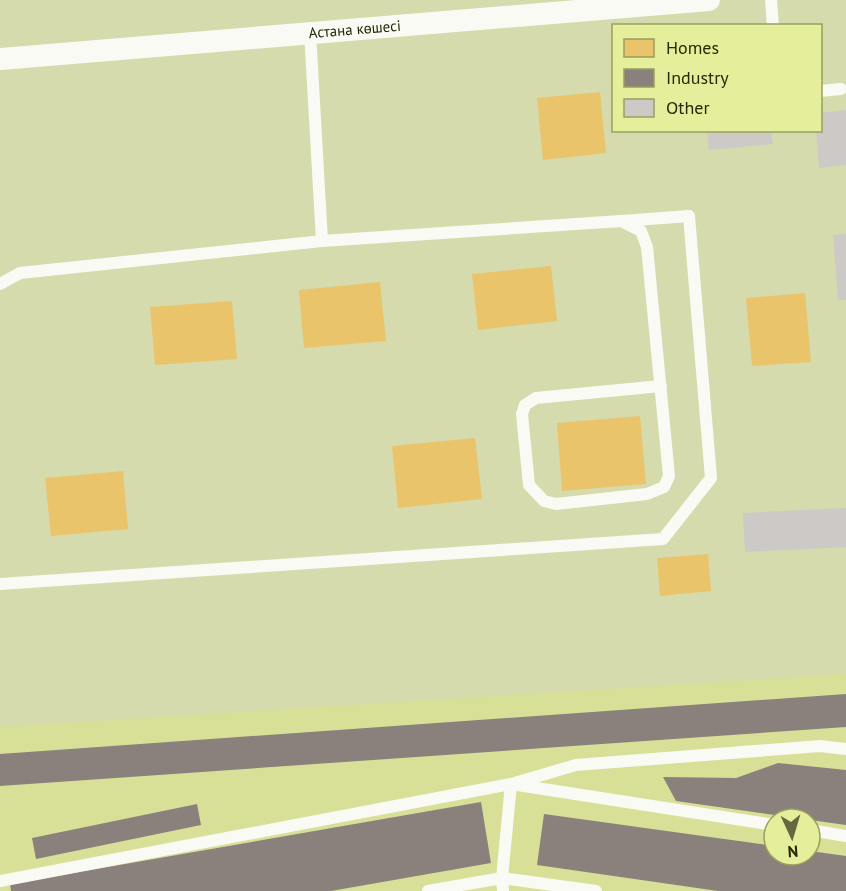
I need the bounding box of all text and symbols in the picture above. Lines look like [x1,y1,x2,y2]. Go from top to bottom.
street label: Астана көшесі [308,16,402,42]
legend [612,24,822,132]
text: Homes [666,36,719,59]
text: Industry [666,66,729,89]
text: Other [666,96,710,119]
north arrow [762,807,822,867]
text: N [787,842,799,862]

